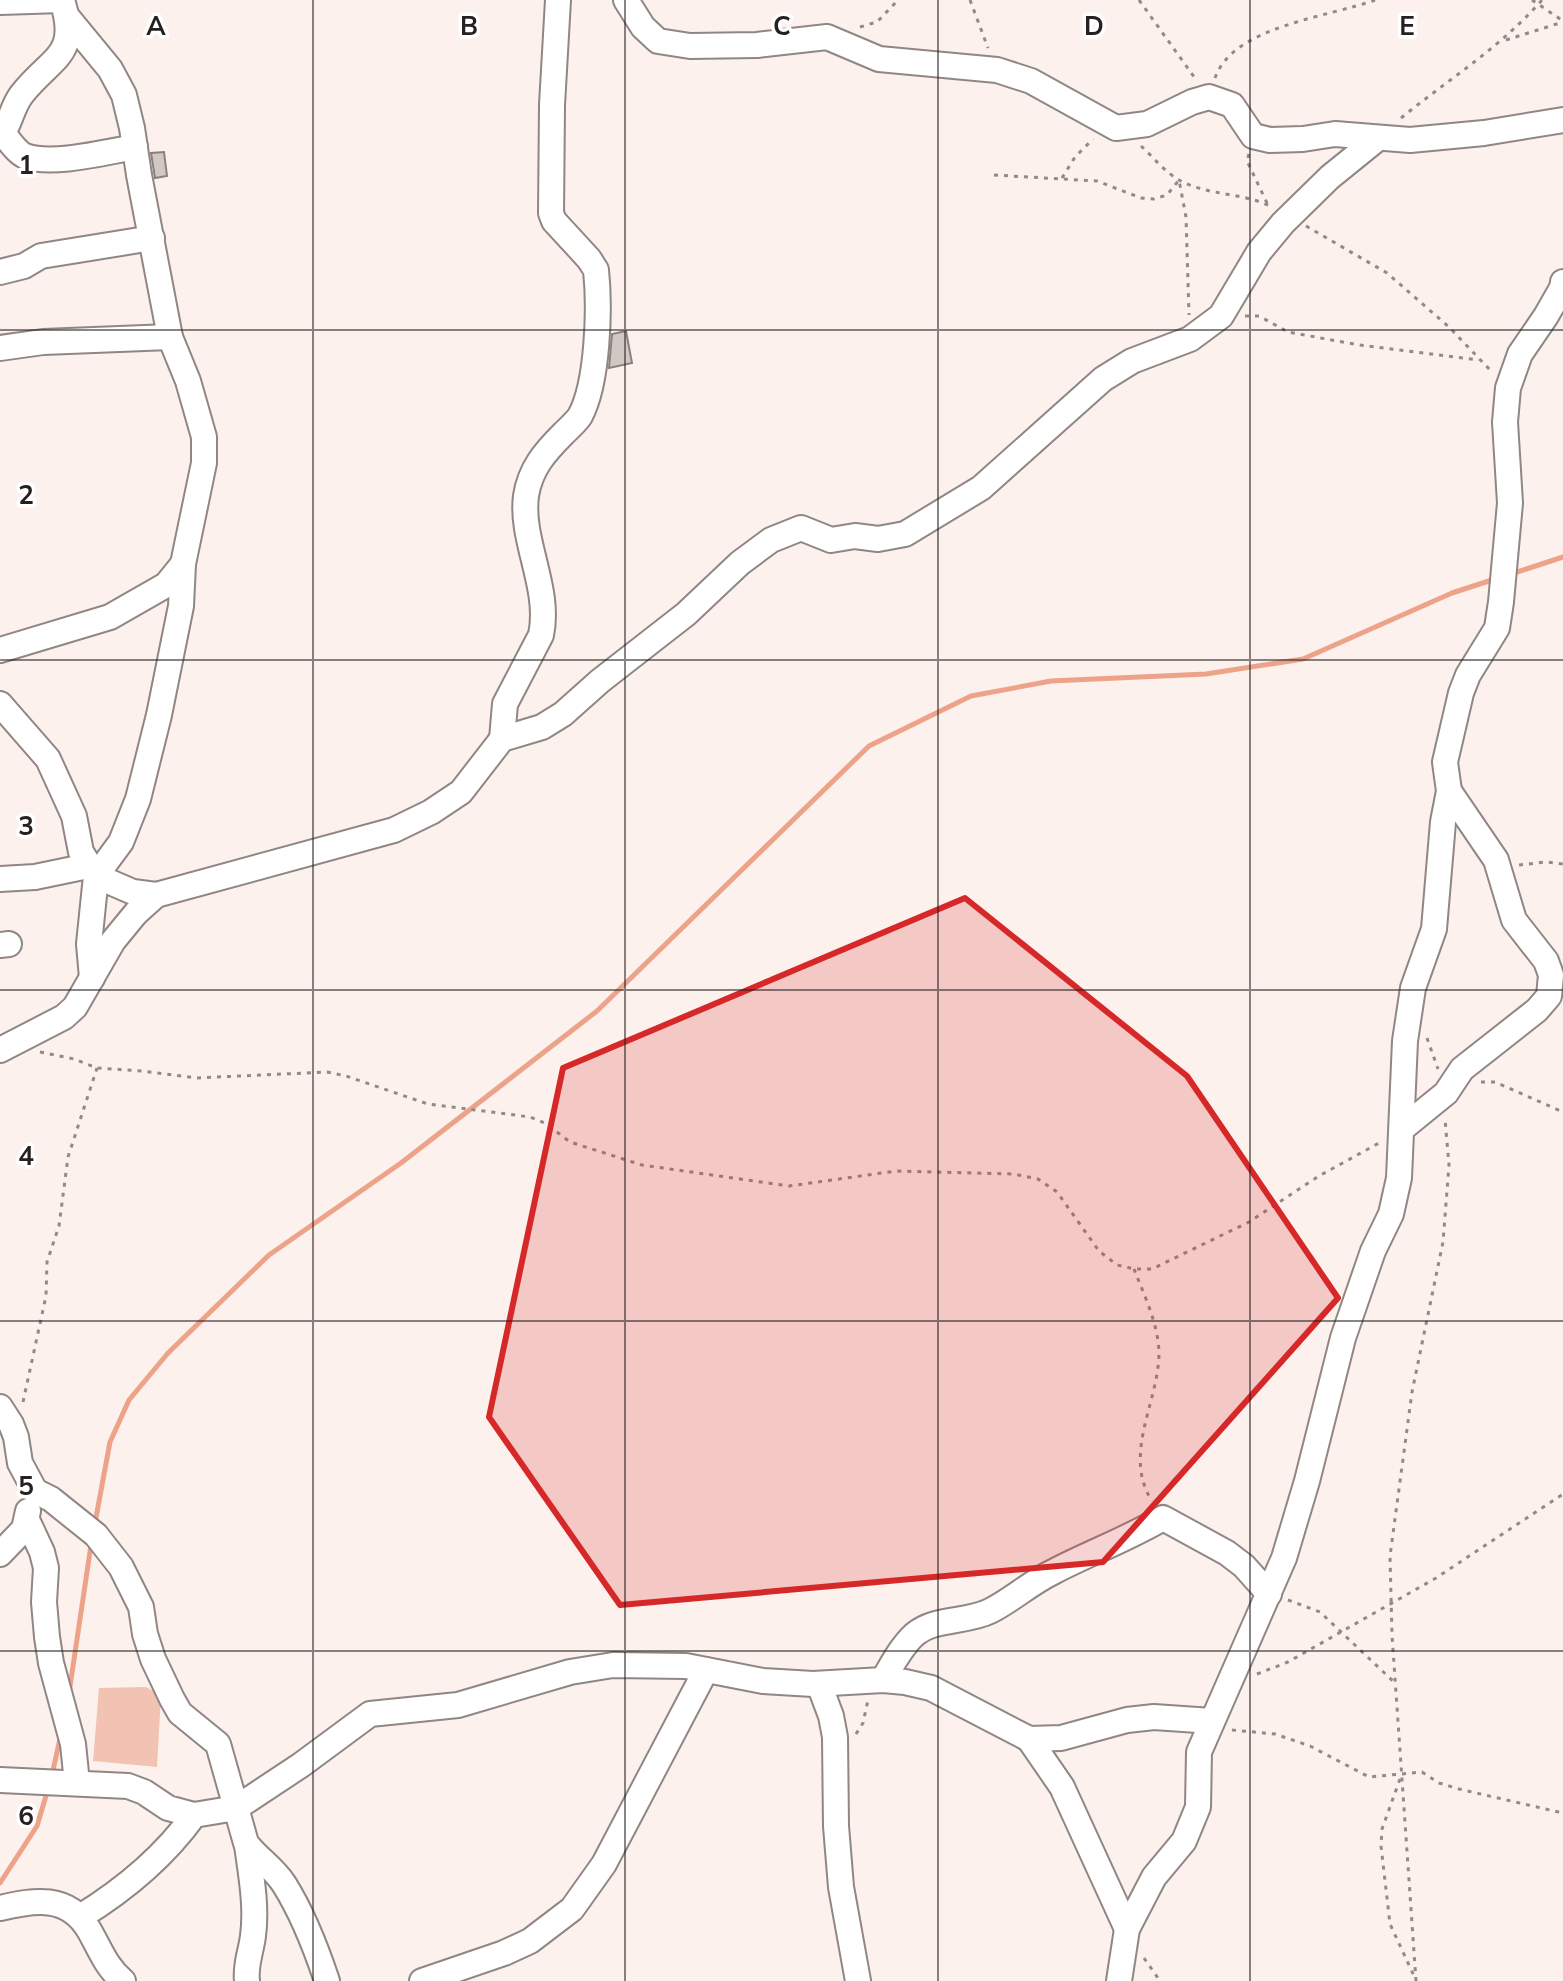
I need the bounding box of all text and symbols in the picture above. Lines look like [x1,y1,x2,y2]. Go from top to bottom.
text: A [146,9,166,42]
text: B [460,9,478,42]
text: C [773,9,791,42]
text: D [1084,9,1104,42]
text: E [1399,9,1415,42]
text: 1 [18,148,34,181]
text: 2 [18,478,34,511]
text: 3 [18,809,34,842]
text: 4 [18,1139,34,1172]
text: 5 [18,1469,34,1502]
text: 6 [18,1799,34,1832]

